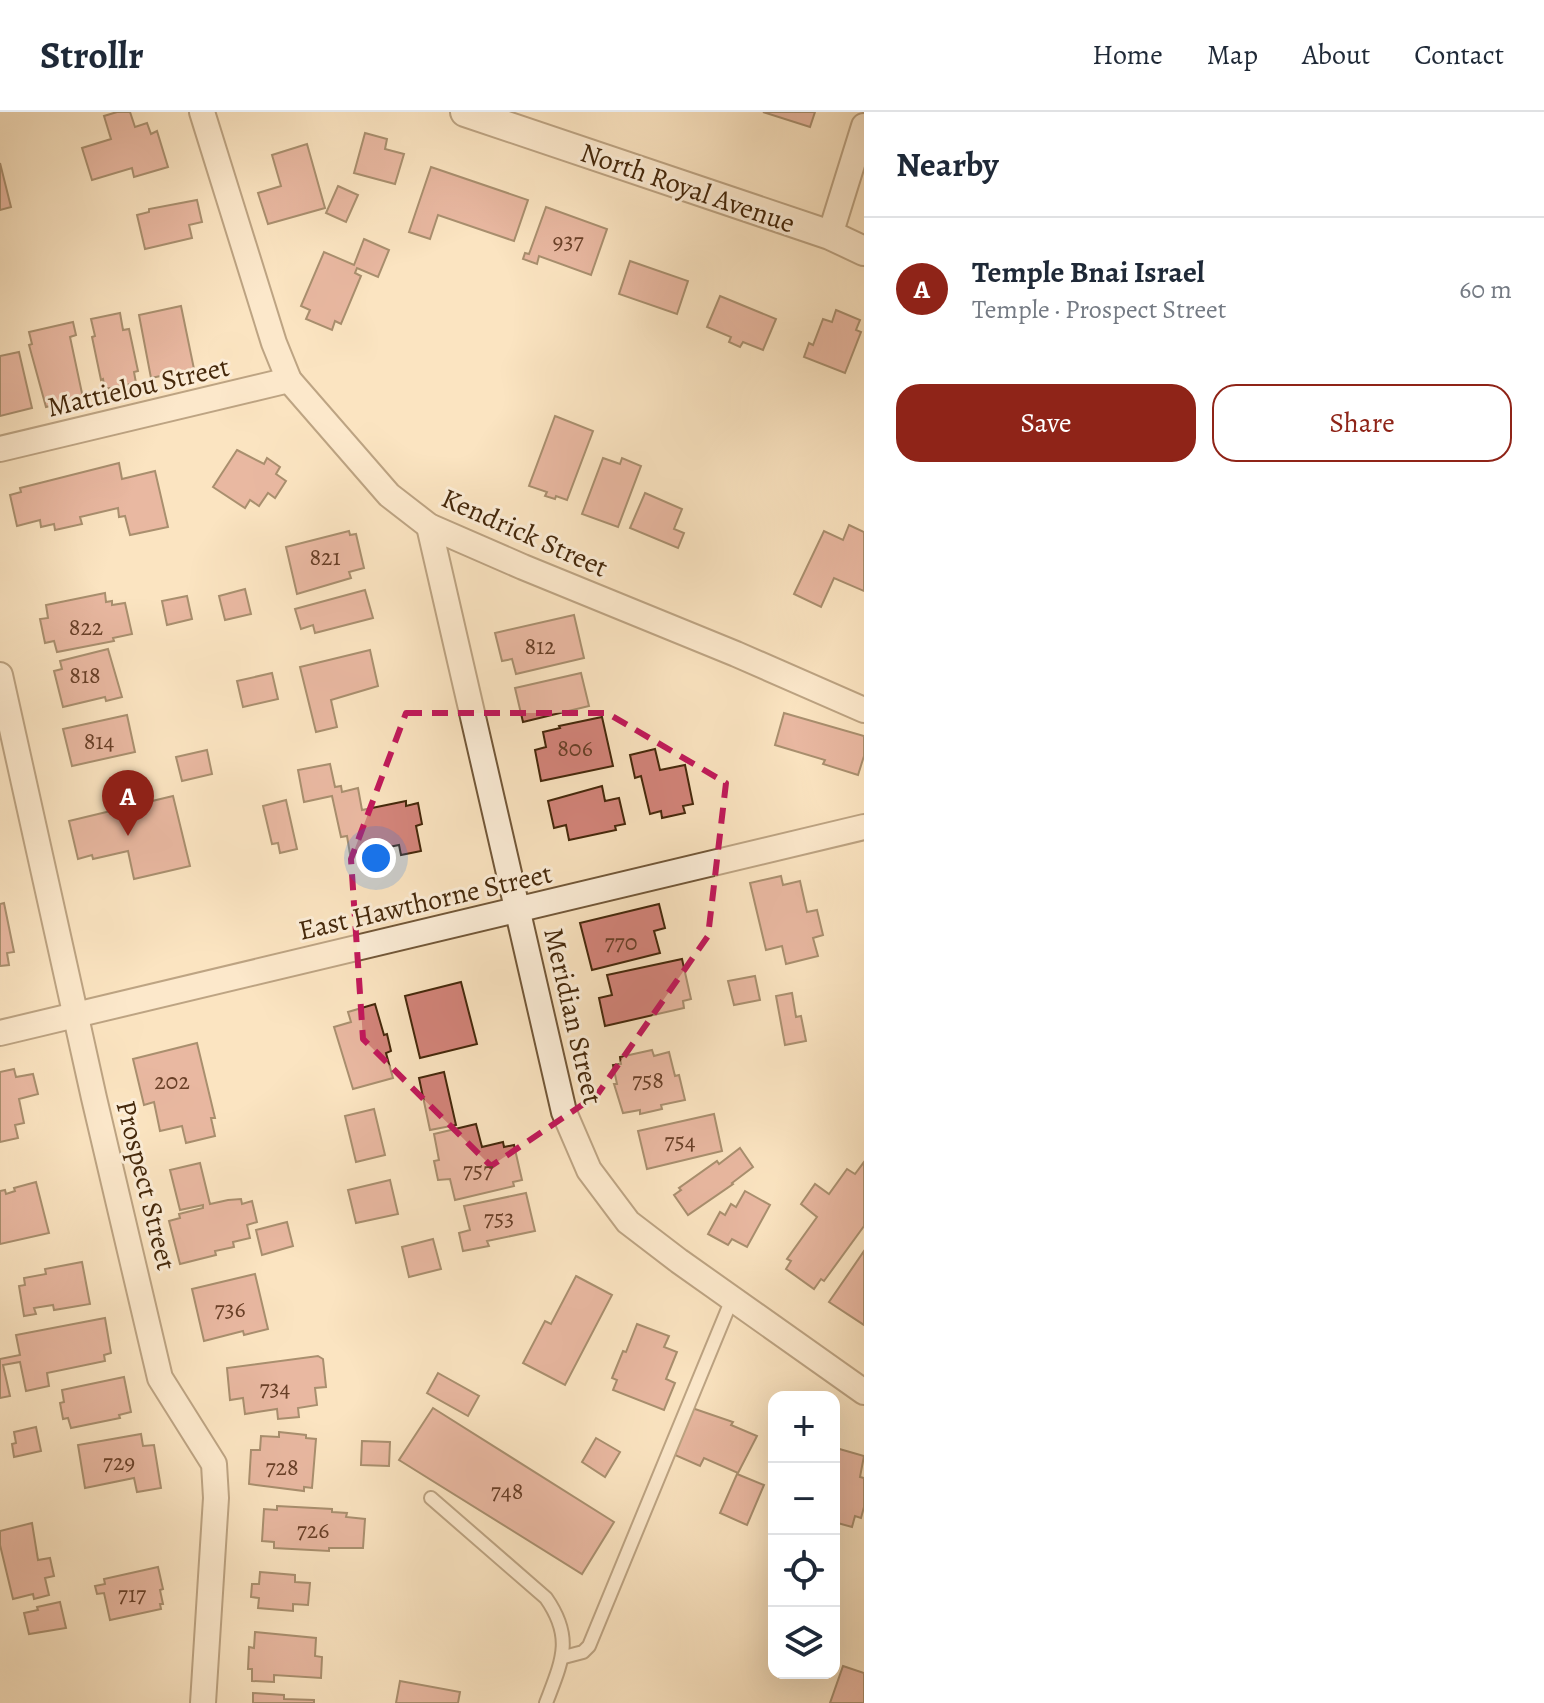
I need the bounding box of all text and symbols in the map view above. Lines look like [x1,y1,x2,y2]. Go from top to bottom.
text: Strollr [40,29,144,81]
text: Home [1092,36,1163,74]
text: Map [1207,36,1258,74]
text: About [1302,36,1370,74]
text: Contact [1414,36,1504,74]
street label: North Royal Avenue [575,133,800,242]
text: Nearby [896,141,999,188]
house number: 937 [553,225,584,257]
text: Temple Bnai Israel [972,252,1205,292]
text: A [914,272,930,307]
text: 60 m [1459,272,1512,307]
text: Temple · Prospect Street [972,292,1226,327]
street label: Mattielou Street [43,348,233,426]
button: Save [896,384,1196,462]
button: Share [1212,384,1512,462]
street label: Kendrick Street [435,479,614,587]
house number: 821 [309,541,341,573]
house number: 822 [69,611,103,643]
house number: 812 [524,630,556,662]
house number: 818 [69,659,101,691]
house number: 814 [84,725,114,757]
house number: 806 [557,732,593,764]
pin: A [102,770,154,836]
your location [356,838,396,878]
street label: East Hawthorne Street [295,854,556,950]
street label: Meridian Street [534,924,612,1108]
house number: 770 [605,926,637,958]
house number: 758 [632,1064,664,1096]
house number: 202 [154,1065,190,1097]
street label: Prospect Street [107,1096,185,1274]
house number: 754 [664,1125,696,1157]
house number: 757 [463,1154,494,1186]
house number: 753 [484,1202,514,1234]
house number: 736 [214,1293,246,1325]
house number: 734 [260,1372,291,1404]
map controls [768,1391,840,1679]
button: + [768,1391,840,1463]
house number: 729 [103,1446,135,1478]
house number: 728 [265,1451,299,1483]
button: − [768,1463,840,1535]
house number: 748 [491,1475,523,1507]
house number: 726 [297,1514,329,1546]
button: locate [768,1535,840,1607]
house number: 717 [118,1578,147,1610]
button: layers [768,1607,840,1679]

